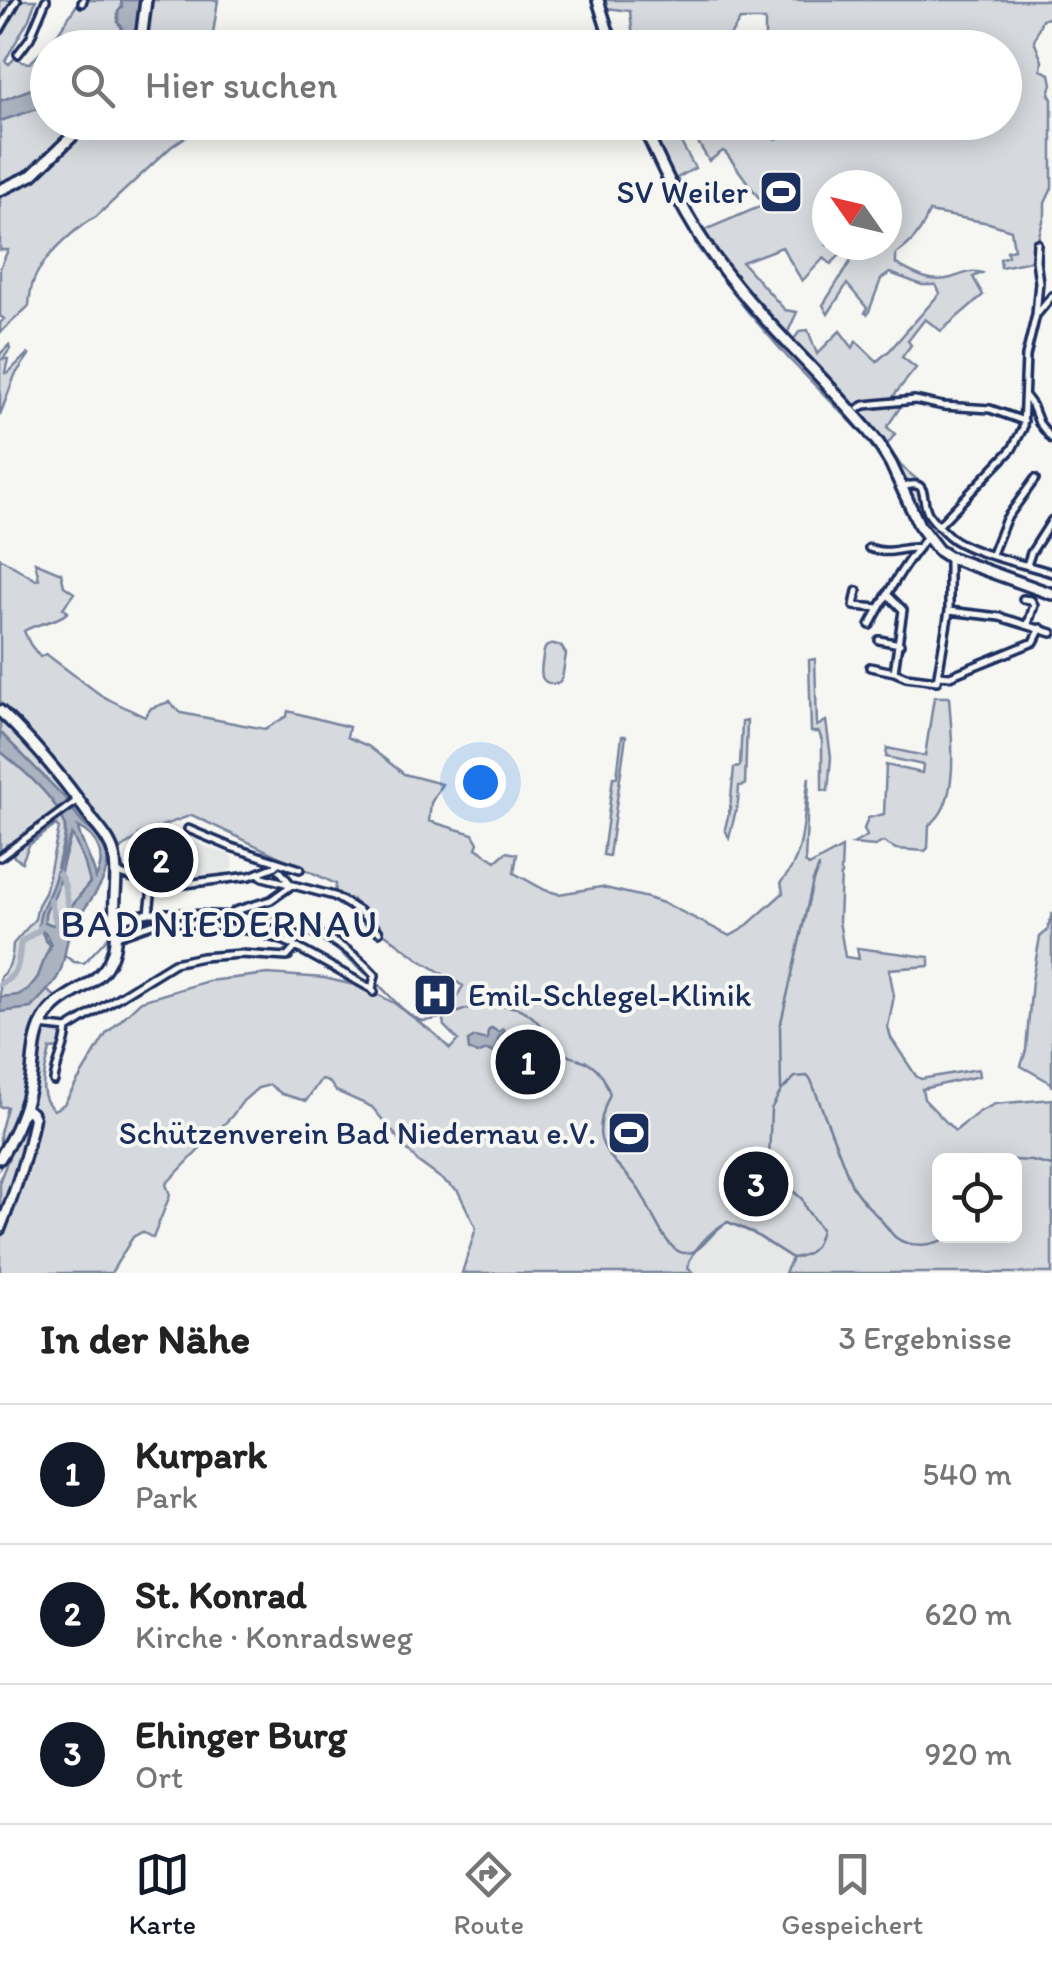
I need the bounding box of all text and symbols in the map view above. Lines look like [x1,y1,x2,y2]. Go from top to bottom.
search box [30,30,1022,140]
icon: search [65,58,120,113]
text: Hier suchen [145,62,337,108]
sports icon: SV Weiler [758,169,804,215]
north arrow [812,170,902,260]
place label: SV Weiler [617,173,748,211]
your location [455,757,506,808]
pin: 2 [128,822,194,898]
district label: BAD NIEDERNAU [60,901,380,947]
hospital icon: Emil-Schlegel-Klinik [412,972,458,1018]
place label: Emil-Schlegel-Klinik [468,976,752,1014]
pin: 1 [496,1024,560,1100]
sports icon: Schützenverein Bad Niedernau e.V. [606,1110,652,1156]
place label: Schützenverein Bad Niedernau e.V. [119,1114,596,1152]
pin: 3 [724,1146,788,1222]
map controls [932,1153,1022,1243]
button: locate [932,1153,1022,1243]
text: In der Nähe [40,1313,250,1364]
text: 3 Ergebnisse [839,1319,1012,1357]
text: Kurpark [135,1432,267,1478]
text: 1 [65,1455,80,1493]
text: 540 m [922,1455,1012,1493]
text: Park [135,1478,198,1516]
text: St. Konrad [135,1572,307,1618]
text: 2 [64,1595,81,1633]
text: 620 m [924,1595,1012,1633]
text: Kirche · Konradsweg [135,1618,413,1656]
text: Ehinger Burg [135,1712,347,1758]
text: 3 [64,1735,81,1773]
text: 920 m [925,1735,1012,1773]
text: Ort [135,1758,183,1796]
tab: Karte [129,1847,196,1941]
tab: Route [453,1847,524,1941]
tab: Gespeichert [781,1847,923,1941]

